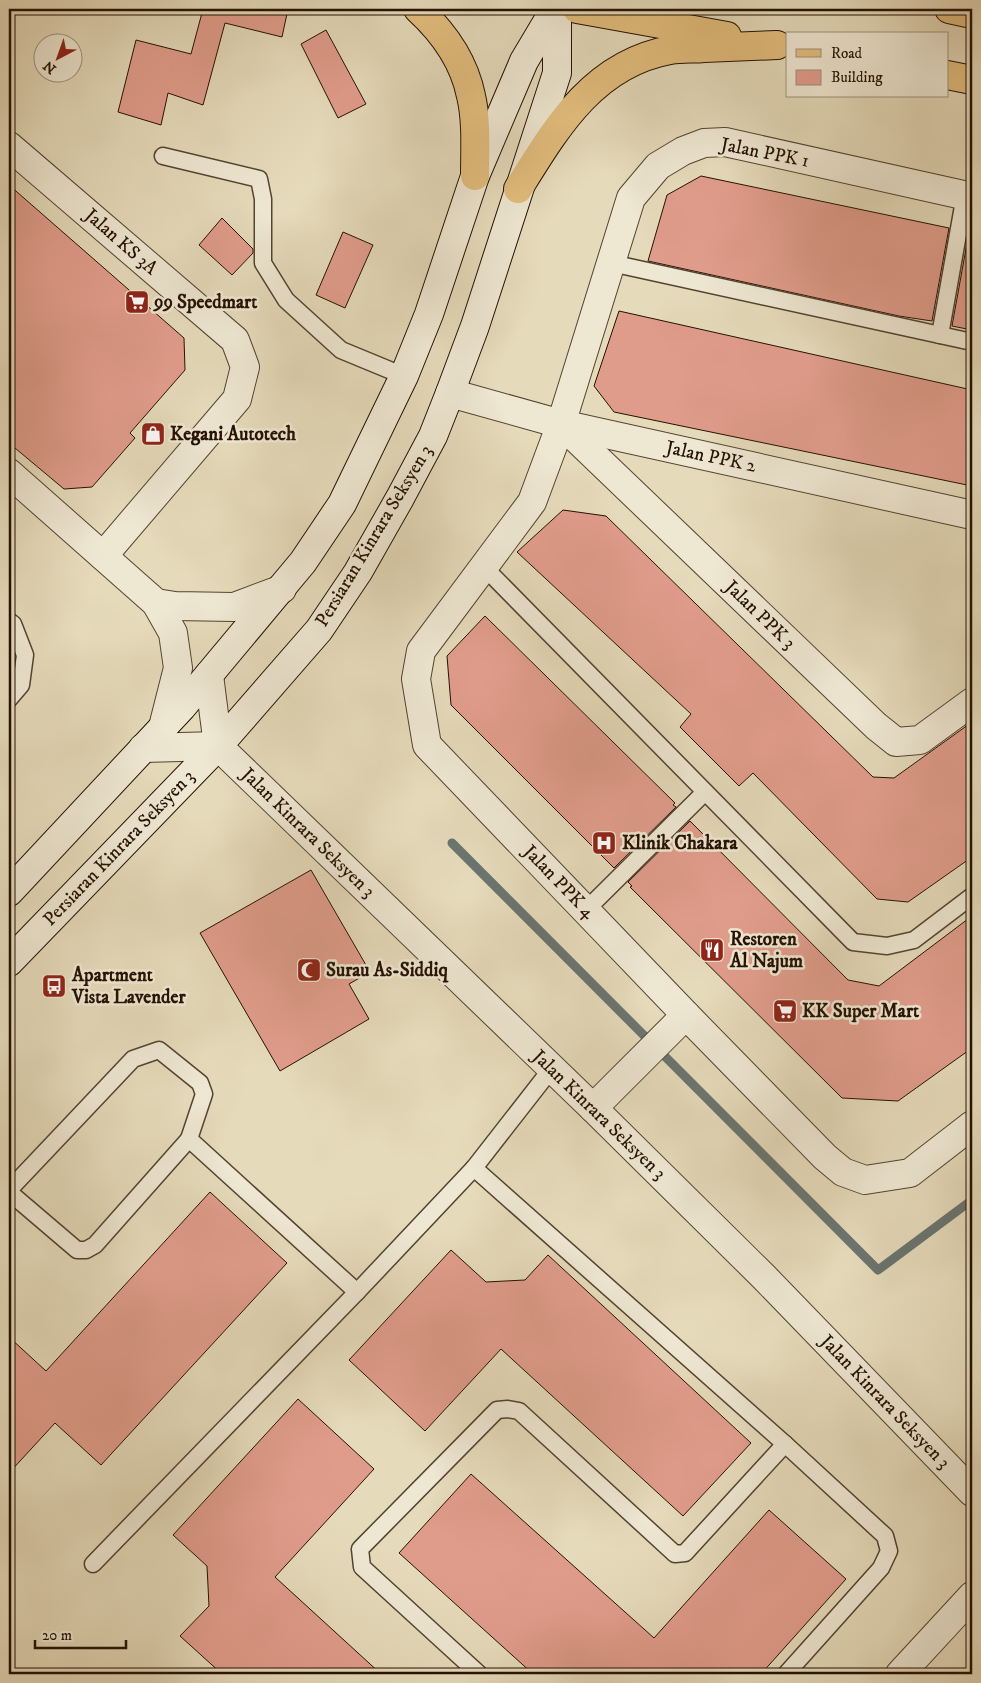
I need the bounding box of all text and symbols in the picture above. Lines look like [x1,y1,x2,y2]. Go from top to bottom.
north arrow [32,32,82,82]
legend [786,32,948,98]
text: Road [831,44,863,63]
text: N [40,56,60,78]
text: Building [831,68,883,87]
street label: Jalan PPK 1 [717,133,811,173]
street label: Jalan KS 3A [78,203,163,281]
supermarket icon: 99 Speedmart [124,289,150,315]
place label: 99 Speedmart [152,291,258,314]
shop icon: Kegani Autotech [140,421,166,447]
place label: Kegani Autotech [170,423,297,446]
street label: Jalan PPK 2 [662,436,759,478]
street label: Persiaran Kinrara Seksyen 3 [311,441,437,631]
street label: Jalan PPK 3 [718,574,800,654]
street label: Jalan Kinrara Seksyen 3 [235,762,380,903]
street label: Persiaran Kinrara Seksyen 3 [38,765,200,931]
hospital icon: Klinik Chakara [591,830,617,856]
place label: Klinik Chakara [622,832,738,855]
street label: Jalan PPK 4 [517,839,600,924]
place label: Restoren Al Najum [729,928,804,974]
restaurant icon: Restoren Al Najum [699,937,725,963]
mosque icon: Surau As-Siddiq [296,957,322,983]
place label: Surau As-Siddiq [326,959,449,983]
place label: Apartment Vista Lavender [71,964,186,1009]
bus stop icon: Apartment Vista Lavender [41,973,67,999]
supermarket icon: KK Super Mart [772,998,798,1024]
place label: KK Super Mart [802,1000,920,1023]
street label: Jalan Kinrara Seksyen 3 [526,1044,671,1185]
street label: Jalan Kinrara Seksyen 3 [814,1329,955,1474]
scale bar [35,1618,126,1650]
text: 20 m [42,1626,72,1645]

